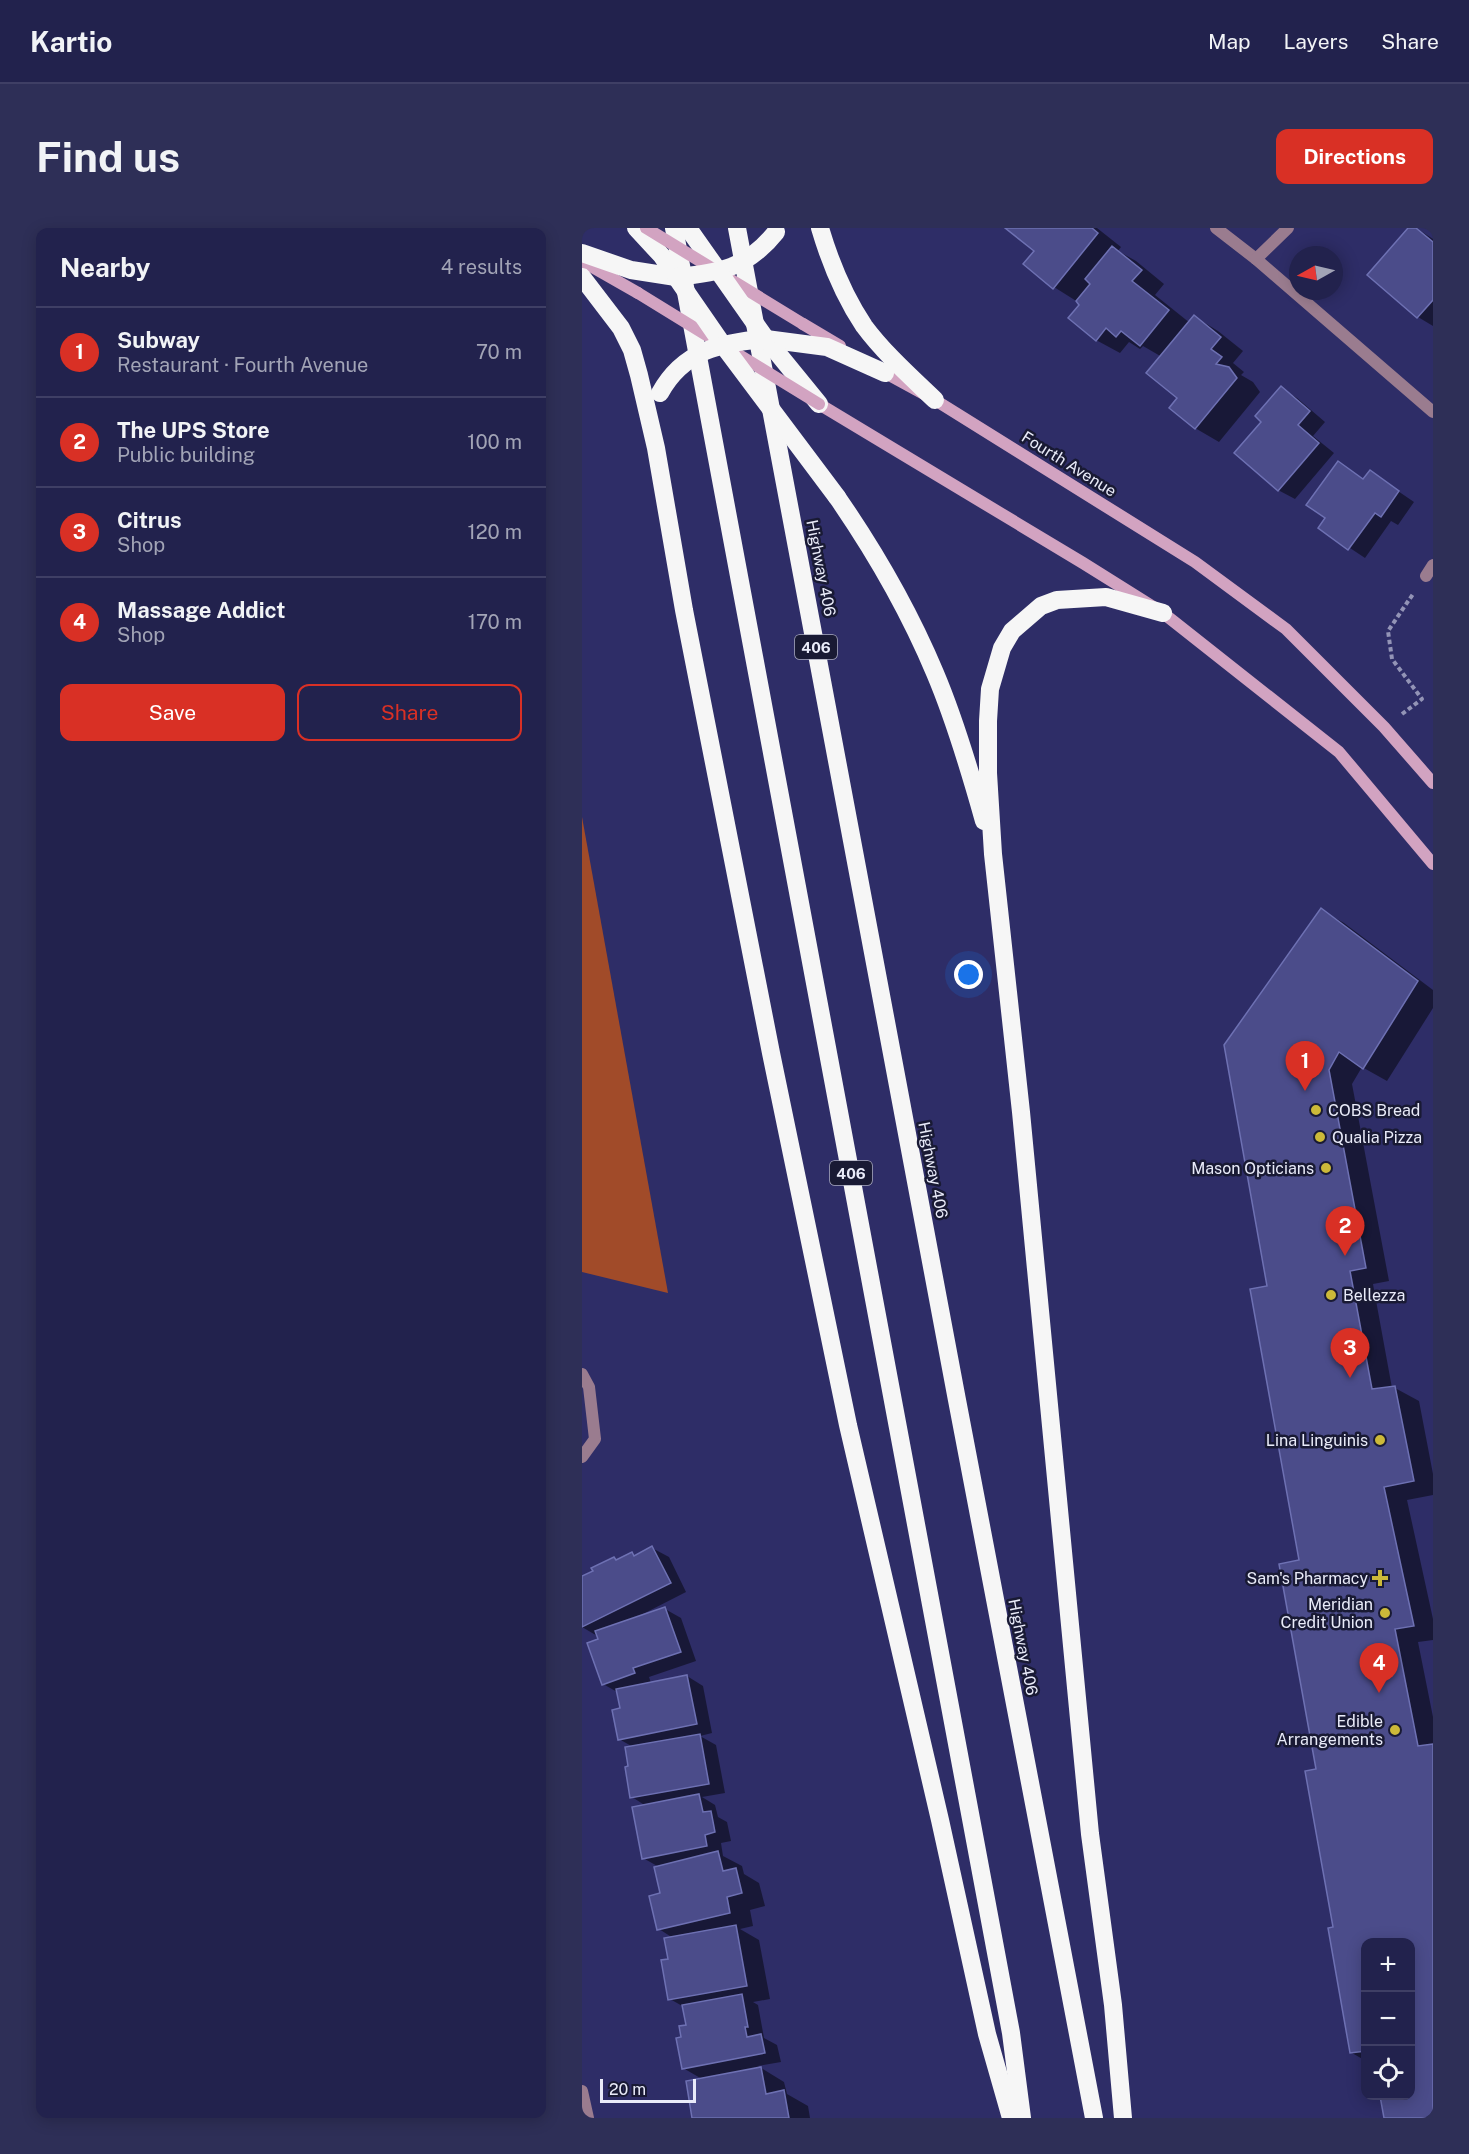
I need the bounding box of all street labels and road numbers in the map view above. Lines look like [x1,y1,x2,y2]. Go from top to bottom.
street label: Fourth Avenue [1018,427,1120,501]
street label: Highway 406 [802,518,840,618]
road number: 406 [795,635,837,659]
street label: Highway 406 [914,1120,952,1220]
road number: 406 [830,1161,872,1185]
street label: Highway 406 [1004,1597,1042,1697]

